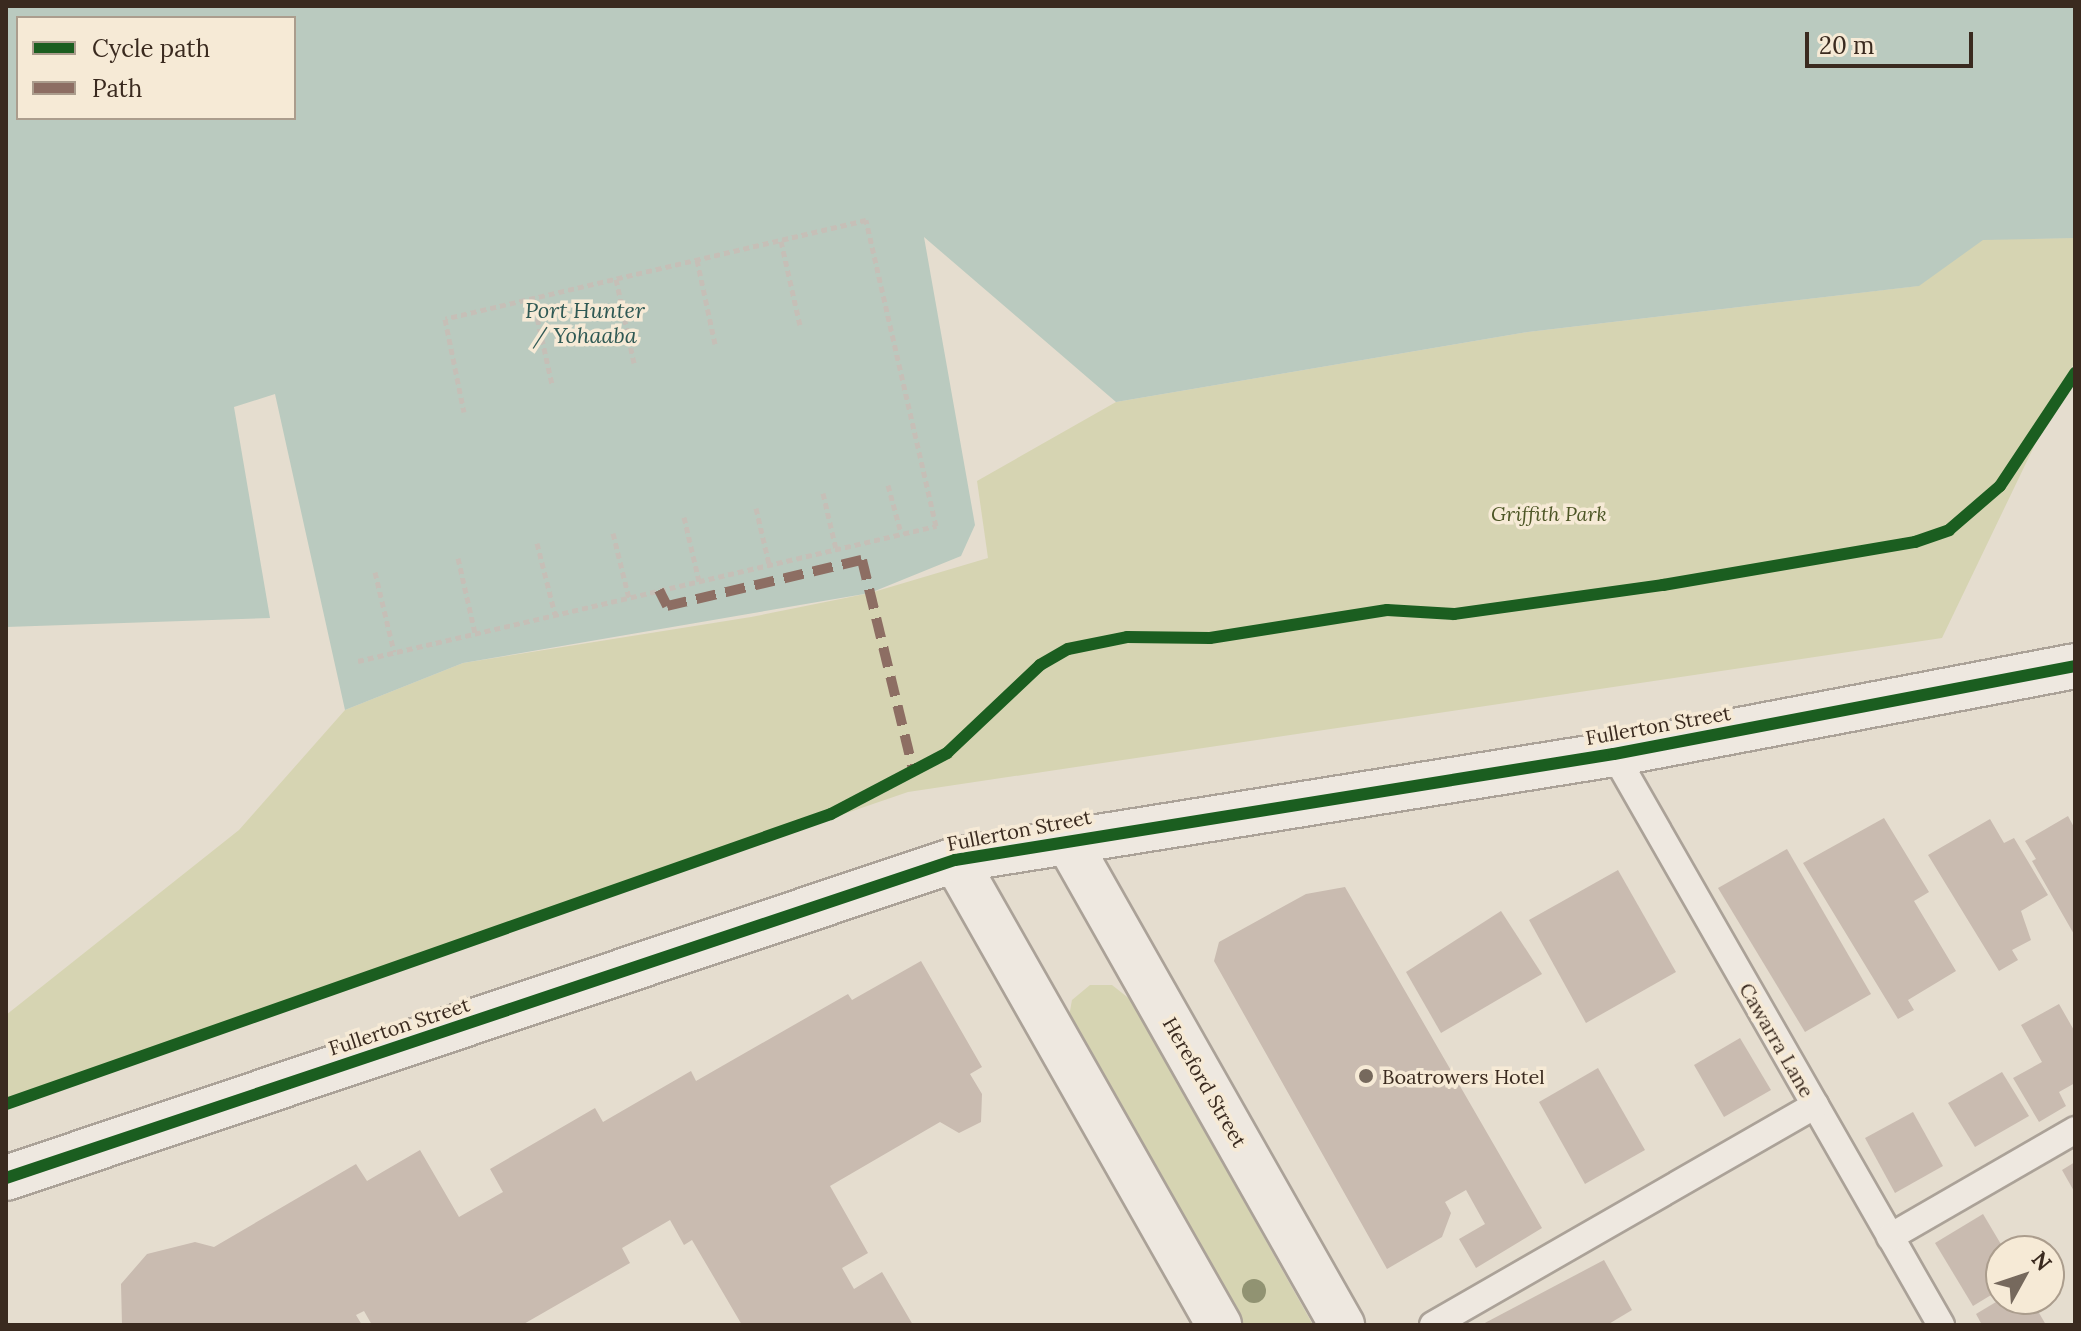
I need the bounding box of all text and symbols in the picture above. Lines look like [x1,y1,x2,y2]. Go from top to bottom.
legend [16,16,296,120]
scale bar [1809,16,1977,66]
text: 20 m [1819,30,1875,61]
text: Cycle path [92,33,210,64]
text: Path [92,73,142,104]
water label: Port Hunter / Yohaaba [525,297,645,348]
park label: Griffith Park [1491,501,1607,525]
street label: Fullerton Street [1584,700,1732,750]
street label: Fullerton Street [945,804,1093,856]
street label: Cawarra Lane [1735,978,1819,1102]
street label: Fullerton Street [326,992,472,1060]
street label: Hereford Street [1158,1013,1252,1151]
place label: Boatrowers Hotel [1382,1064,1545,1088]
marker: Boatrowers Hotel [1357,1067,1375,1085]
north arrow [1985,1235,2065,1315]
text: N [2026,1245,2058,1276]

